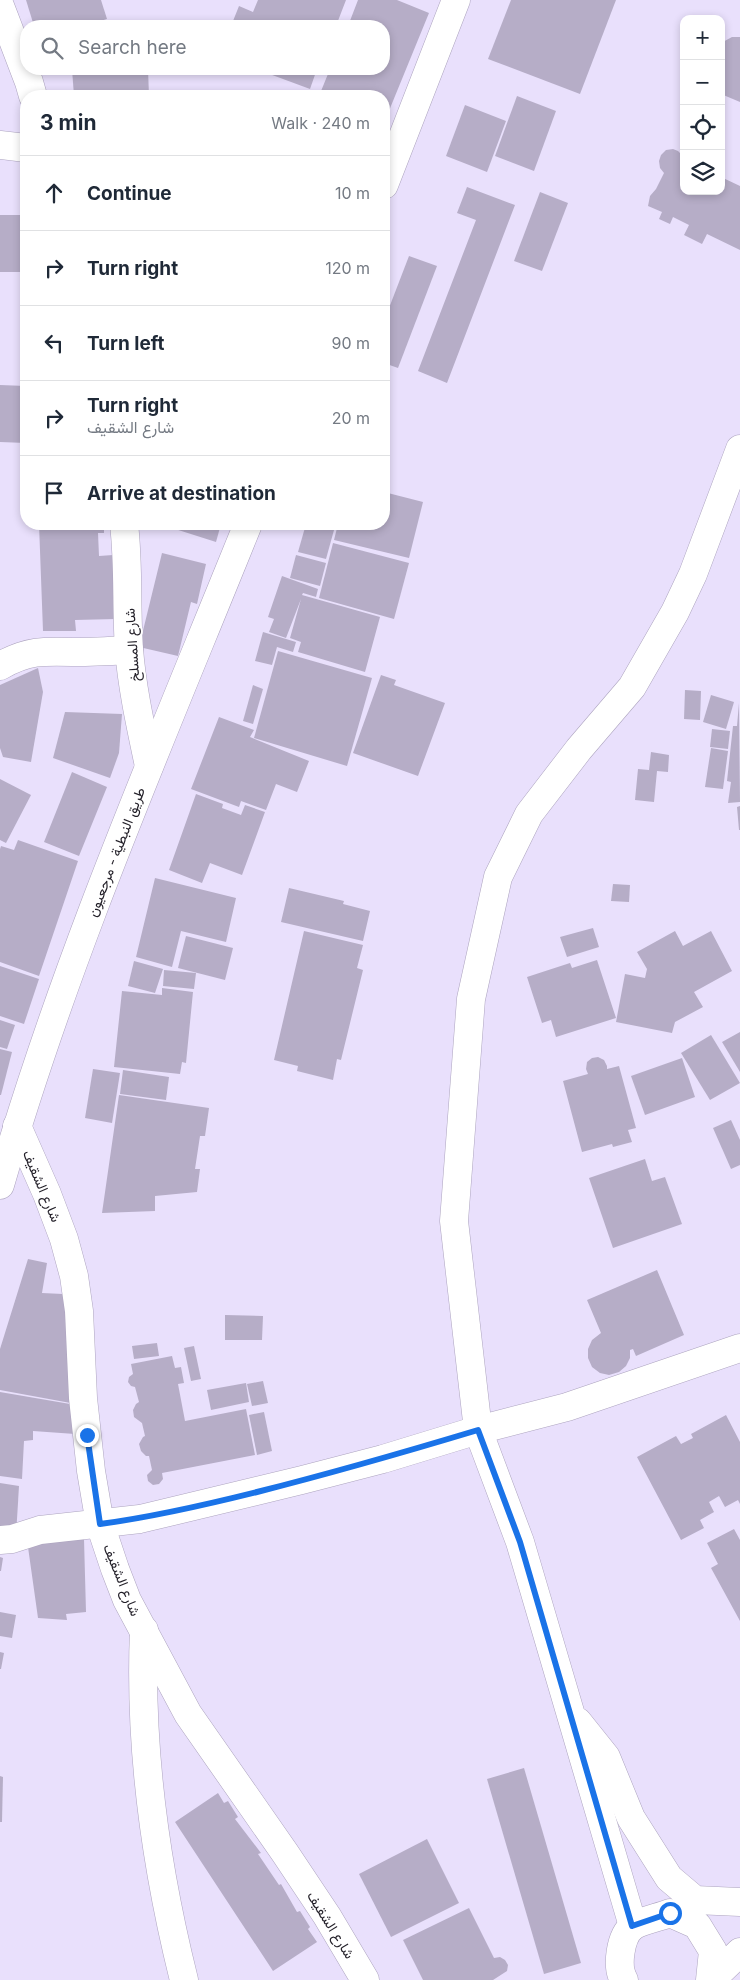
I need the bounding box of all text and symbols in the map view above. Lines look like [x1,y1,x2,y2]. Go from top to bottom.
map controls [680,15,725,195]
button: + [680,15,725,60]
search box [20,20,390,75]
icon: search [38,34,66,62]
text: Search here [78,36,187,59]
button: − [680,60,725,105]
button: locate [680,105,725,150]
text: 3 min [40,110,96,135]
text: Walk · 240 m [271,113,370,133]
button: layers [680,150,725,195]
icon: ahead [40,179,68,207]
text: Continue [87,182,172,205]
text: 10 m [335,183,370,203]
icon: right [40,254,68,282]
text: Turn right [87,257,178,280]
text: 120 m [325,258,370,278]
icon: left [40,329,68,357]
text: Turn left [87,332,165,355]
text: 90 m [331,333,370,353]
text: Turn right [87,394,178,417]
icon: right [40,404,68,432]
text: 20 m [332,408,370,428]
text: شارع الشقيف [87,417,174,437]
icon: arrive [40,479,68,507]
text: Arrive at destination [87,482,276,505]
street label: شارع المسلخ [120,608,146,682]
street label: طريق النبطية - مرجعيون [83,785,149,919]
street label: شارع الشقيف [17,1147,65,1225]
route end [76,1424,99,1447]
street label: شارع الشقيف [98,1541,145,1619]
street label: شارع الشقيف [301,1888,359,1963]
route start [659,1902,682,1925]

